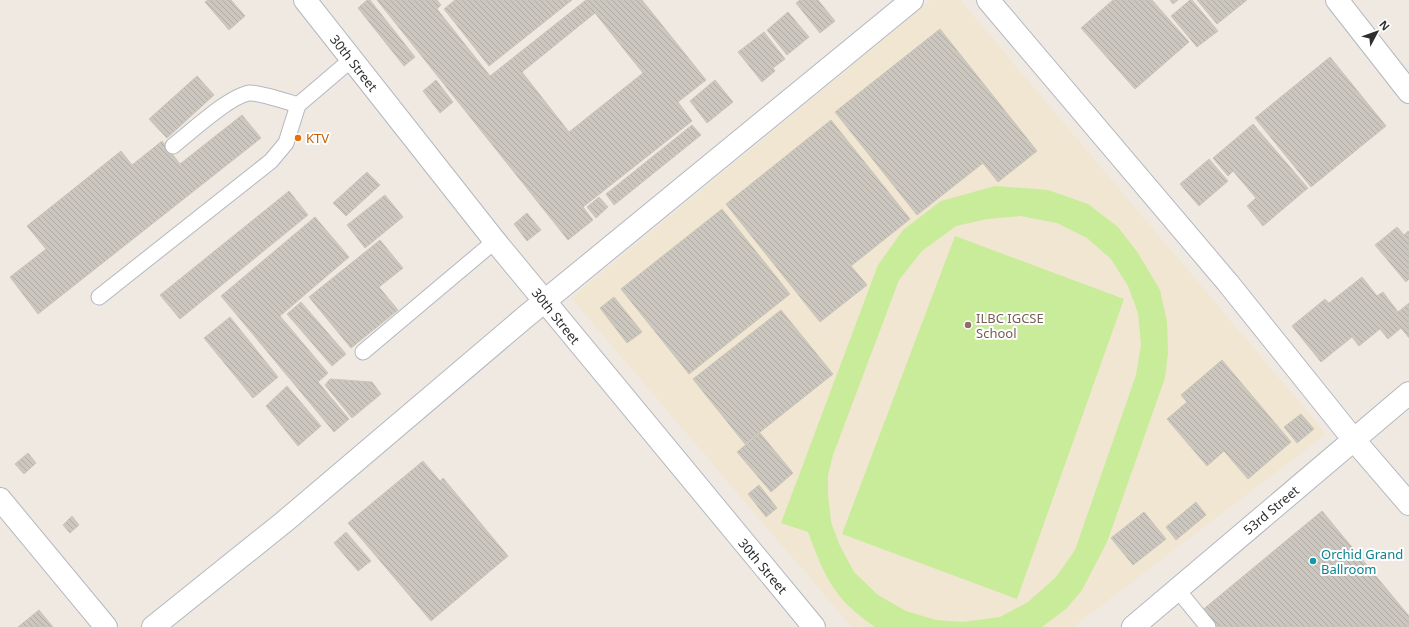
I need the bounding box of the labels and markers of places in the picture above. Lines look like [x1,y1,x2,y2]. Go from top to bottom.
place label: KTV [306,129,329,147]
marker: KTV [293,133,303,143]
place label: ILBC IGCSE School [976,309,1044,342]
marker: ILBC IGCSE School [963,320,973,330]
place label: Orchid Grand Ballroom [1321,545,1403,578]
marker: Orchid Grand Ballroom [1308,556,1318,566]

